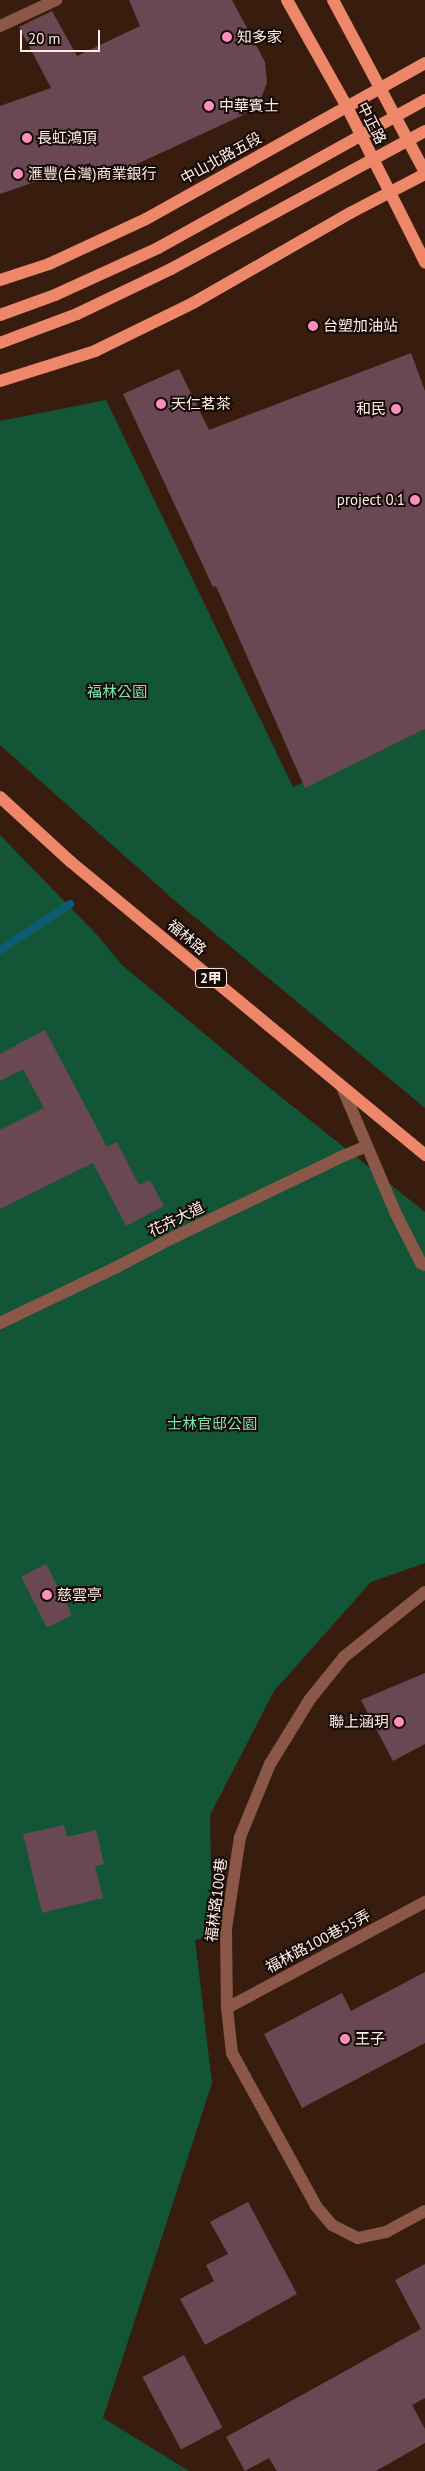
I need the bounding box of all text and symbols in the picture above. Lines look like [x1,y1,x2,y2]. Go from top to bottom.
scale bar [22,20,102,52]
place label: 知多家 [237,28,282,46]
text: 20 m [28,29,61,48]
marker: 知多家 [221,31,233,43]
place label: 中華賓士 [219,97,279,115]
street label: 中正路 [354,99,390,147]
marker: 中華賓士 [203,100,215,112]
street label: 中山北路五段 [177,128,265,188]
place label: 長虹鴻頂 [37,129,97,147]
marker: 長虹鴻頂 [21,132,33,144]
place label: 滙豐(台灣)商業銀行 [28,165,156,183]
marker: 滙豐(台灣)商業銀行 [12,168,24,180]
place label: 台塑加油站 [323,317,398,335]
marker: 台塑加油站 [307,320,319,332]
place label: 天仁茗茶 [171,395,231,413]
marker: 天仁茗茶 [155,398,167,410]
place label: 和民 [356,400,386,418]
marker: 和民 [390,403,402,415]
place label: project 0.1 [337,491,405,509]
marker: project 0.1 [409,494,421,506]
park label: 福林公園 [87,683,147,701]
street label: 福林路 [164,916,210,958]
road number: 2甲 [195,966,227,990]
street label: 花卉大道 [145,1198,207,1240]
park label: 士林官邸公園 [167,1415,257,1433]
place label: 慈雲亭 [57,1586,102,1604]
marker: 慈雲亭 [41,1589,53,1601]
place label: 聯上涵玥 [329,1713,389,1731]
marker: 聯上涵玥 [393,1716,405,1728]
street label: 福林路100巷 [202,1857,230,1943]
street label: 福林路100巷55弄 [263,1906,373,1976]
place label: 王子 [355,2030,385,2048]
marker: 王子 [339,2033,351,2045]

